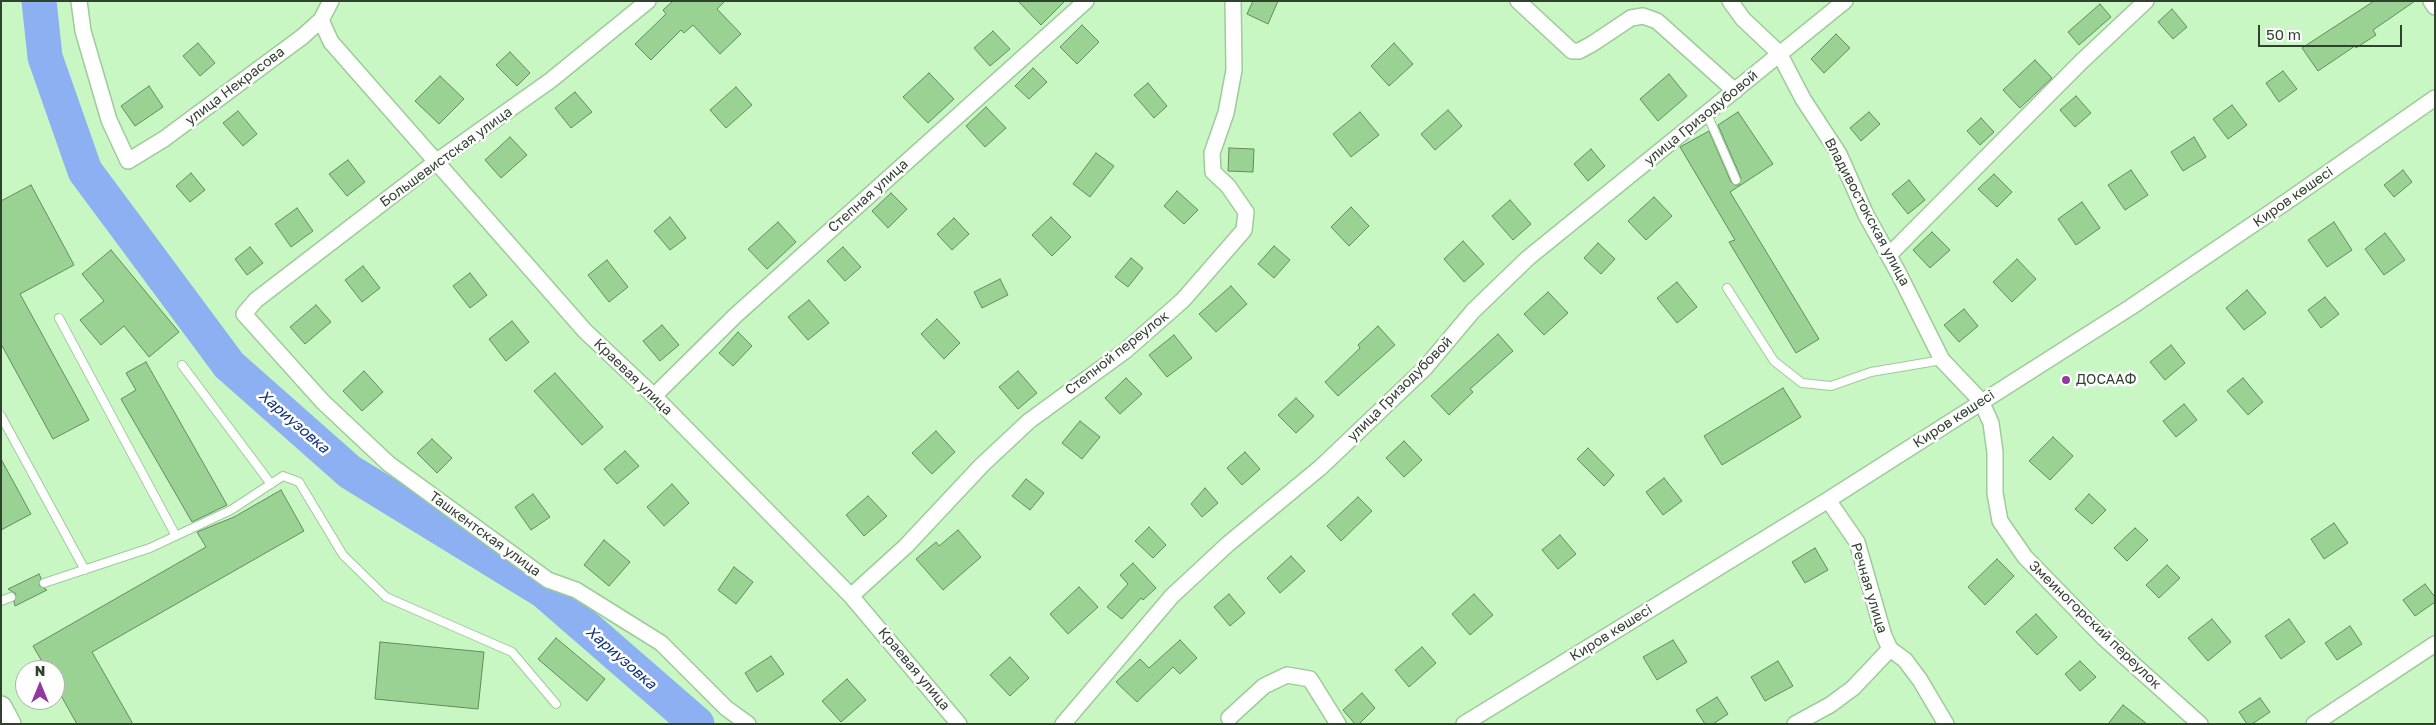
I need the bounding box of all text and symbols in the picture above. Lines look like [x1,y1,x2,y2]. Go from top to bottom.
scale bar [2261,15,2405,47]
text: 50 m [2266,25,2301,43]
street label: улица Некрасова [182,43,288,129]
street label: улица Гризодубовой [1641,67,1761,169]
street label: Большевистская улица [377,103,515,211]
street label: Владивостокская улица [1821,135,1913,289]
street label: Степная улица [825,156,911,236]
street label: Киров көшесі [2250,163,2336,231]
street label: Степной переулок [1062,307,1172,399]
street label: улица Гризодубовой [1344,333,1456,445]
street label: Краевая улица [590,335,676,419]
place label: ДОСААФ [2076,372,2136,388]
marker: ДОСААФ [2060,374,2072,386]
street label: Киров көшесі [1910,386,1998,452]
water label: Хариузовка [255,387,333,457]
street label: Ташкентская улица [426,488,544,580]
street label: Речная улица [1847,541,1891,635]
street label: Змеиногорский переулок [2025,557,2165,693]
street label: Киров көшесі [1567,601,1655,665]
water label: Хариузовка [582,623,660,693]
street label: Краевая улица [875,624,953,714]
north arrow [15,660,65,710]
text: N [35,662,45,679]

